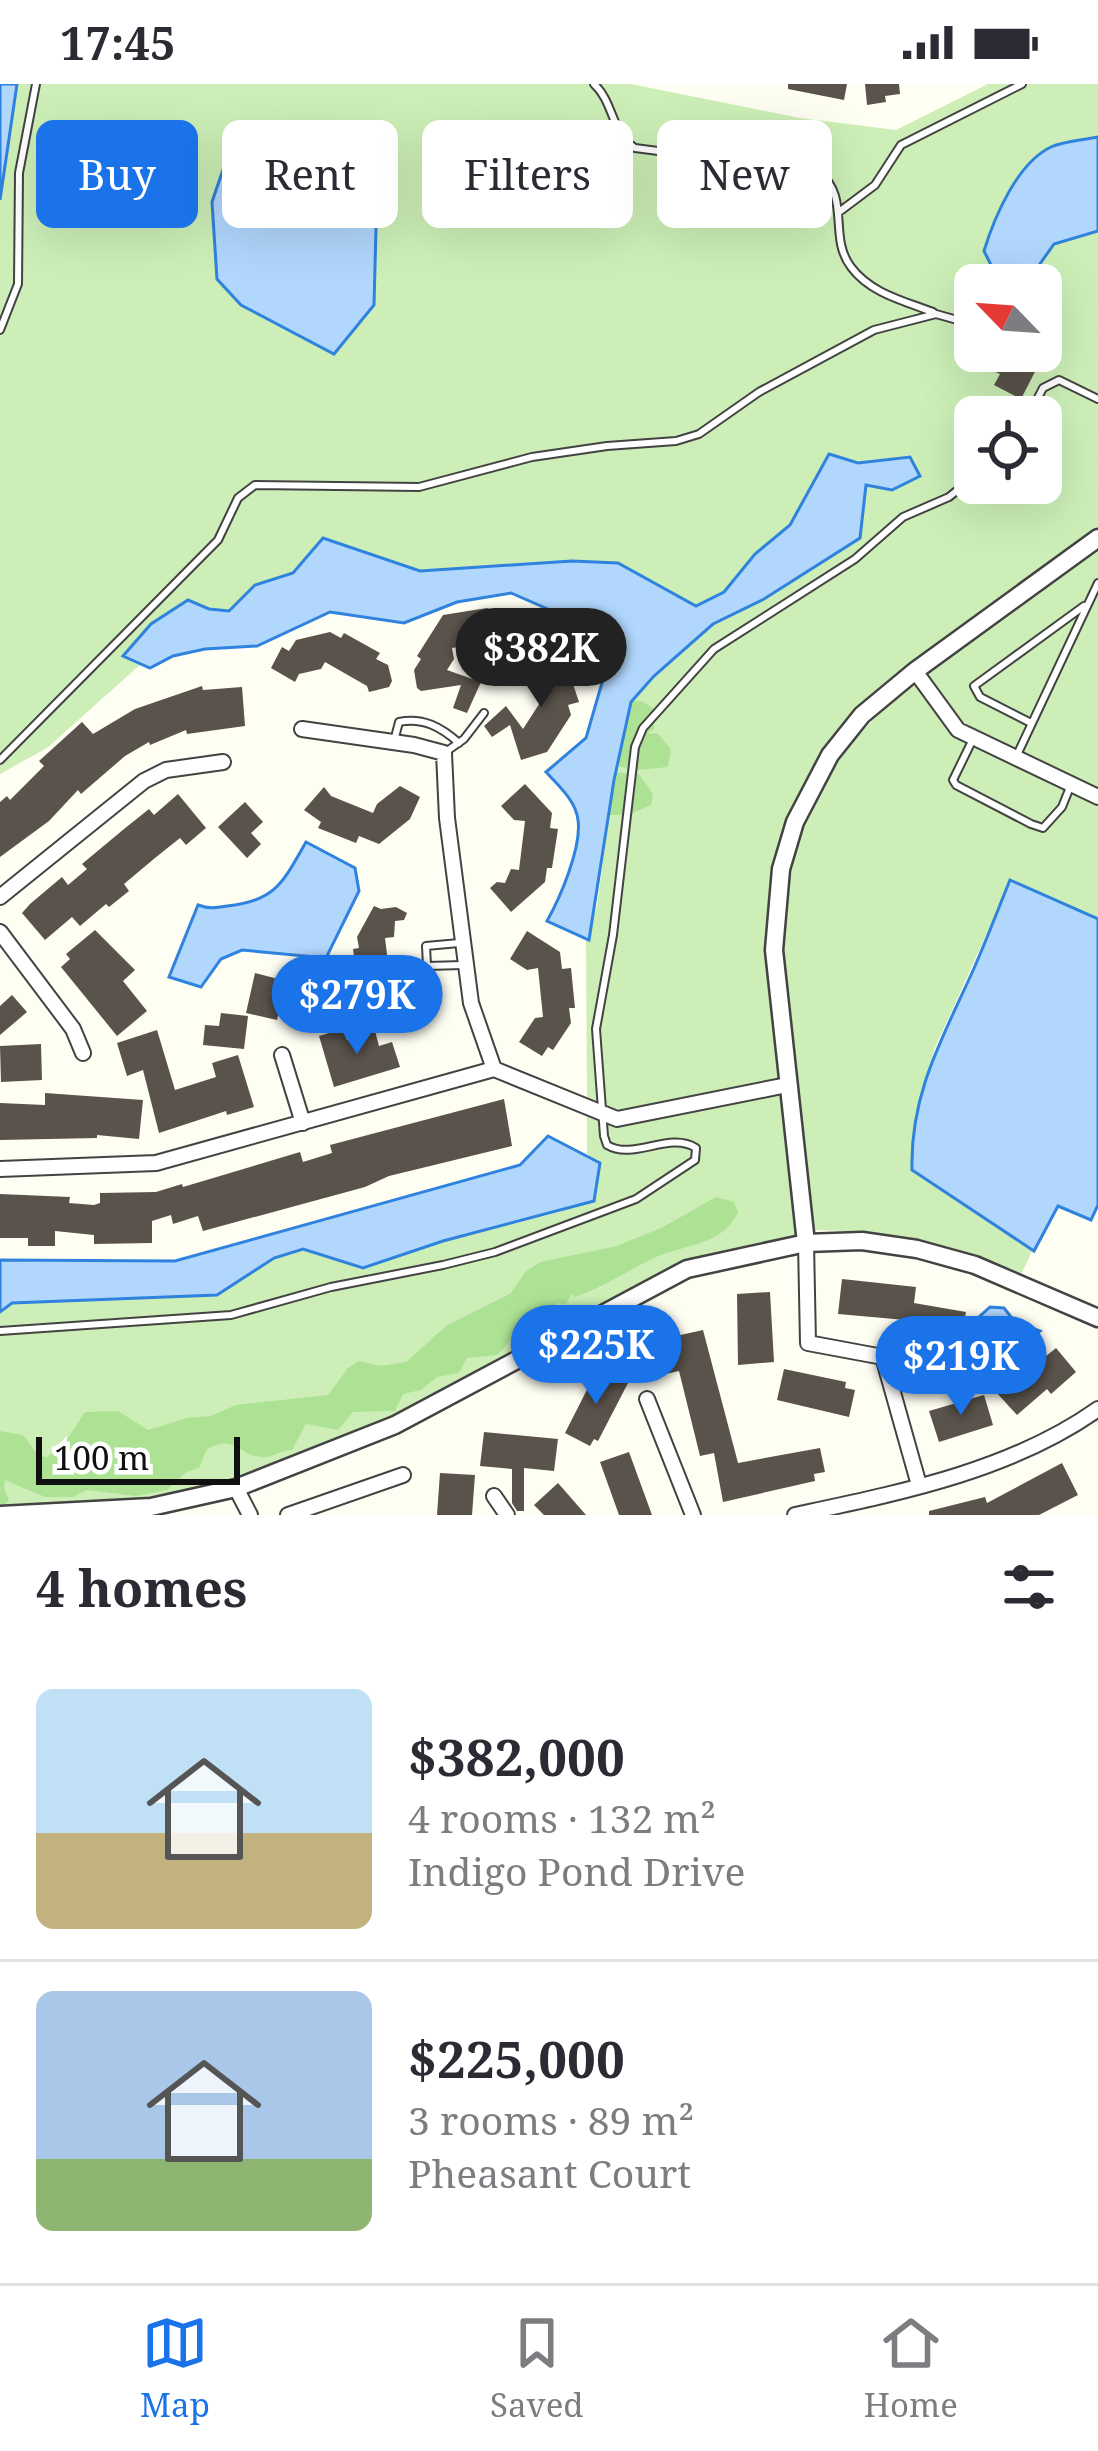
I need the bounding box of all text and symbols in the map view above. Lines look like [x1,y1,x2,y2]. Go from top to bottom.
text: 17:45 [60,12,175,73]
chip: Buy [36,120,198,228]
chip: Rent [222,120,398,228]
chip: Filters [422,120,633,228]
chip: New [657,120,832,228]
north arrow [954,264,1062,372]
map controls [954,264,1062,504]
button: locate [954,396,1062,504]
pin: $382K [457,608,625,710]
text: $382K [483,620,599,673]
pin: $279K [273,955,441,1057]
text: $279K [299,967,415,1020]
pin: $225K [512,1305,680,1407]
pin: $219K [877,1316,1045,1418]
text: $225K [538,1317,654,1370]
text: $219K [903,1328,1019,1381]
scale bar [36,1431,240,1484]
text: 100 m [54,1435,149,1480]
text: 4 homes [36,1552,247,1622]
icon: filters [996,1554,1062,1620]
text: $382,000 [408,1721,625,1791]
icon: home [132,1737,276,1881]
text: 4 rooms · 132 m² [408,1791,716,1844]
text: Indigo Pond Drive [408,1844,745,1897]
text: $225,000 [408,2023,625,2093]
icon: home [132,2039,276,2183]
text: 3 rooms · 89 m² [408,2093,694,2146]
text: Pheasant Court [408,2146,691,2199]
tab: Map [140,2310,210,2427]
tab: Saved [490,2310,584,2427]
tab: Home [864,2310,958,2427]

